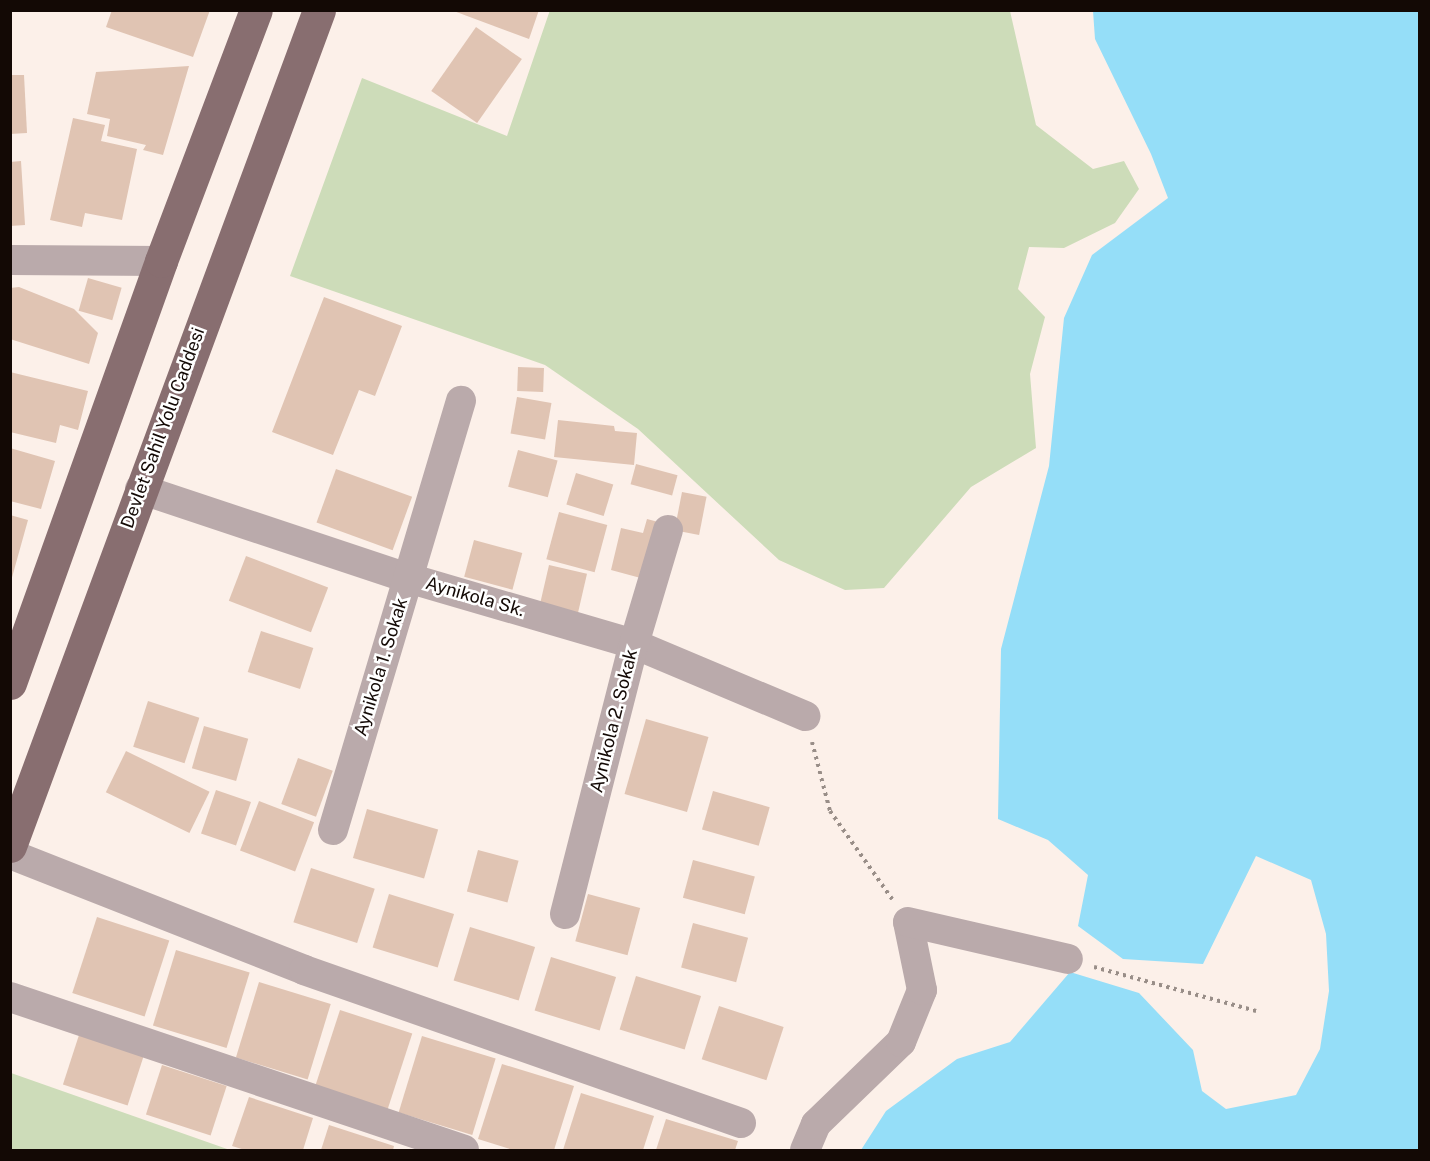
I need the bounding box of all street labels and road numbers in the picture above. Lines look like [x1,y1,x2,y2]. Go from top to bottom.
street label: Devlet Sahil Yolu Caddesi [117,325,209,531]
street label: Aynikola Sk. [423,573,527,621]
street label: Aynikola 1. Sokak [350,595,412,739]
street label: Aynikola 2. Sokak [586,647,642,795]

